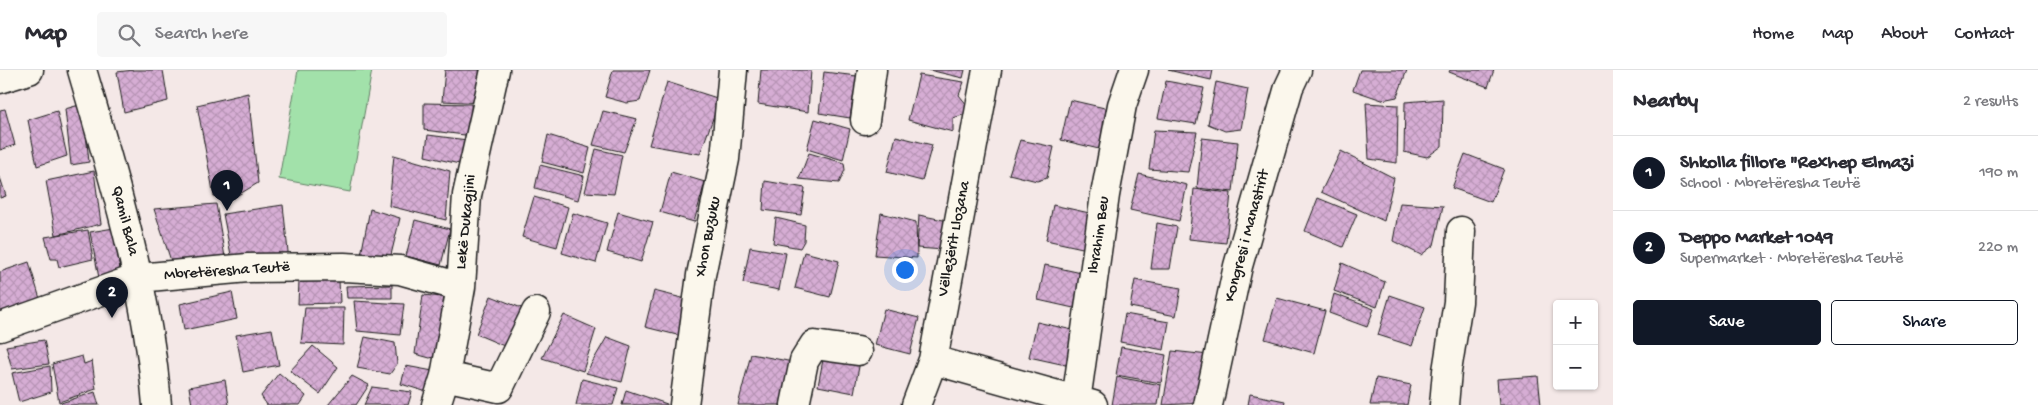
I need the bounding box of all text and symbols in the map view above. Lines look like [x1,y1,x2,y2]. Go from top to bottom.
search box [97,12,447,57]
text: Map [25,20,67,49]
icon: search [115,21,143,49]
text: Search here [155,23,248,46]
text: Home [1752,24,1794,45]
text: Map [1822,24,1853,45]
text: About [1881,24,1927,45]
text: Contact [1955,24,2013,45]
text: Nearby [1633,90,1698,115]
text: 2 results [1963,93,2018,112]
text: Shkolla fillore "Rexhep Elmazi [1680,152,1914,175]
text: 1 [1646,164,1652,183]
text: 190 m [1979,164,2018,183]
street label: Kongresi i Manastirit [1221,166,1275,304]
pin: 1 [211,170,243,211]
street label: Lekë Dukagjini [453,173,481,271]
text: School · Mbretëresha Teutë [1680,175,1860,194]
street label: Vëllezërit Llozana [934,179,976,299]
street label: Qamil Bala [106,184,142,259]
street label: Xhon Buzuku [692,195,726,280]
street label: Ibrahim Beu [1085,195,1115,275]
text: Deppo Market 1049 [1680,227,1833,250]
text: 2 [1645,239,1653,258]
text: 220 m [1978,239,2018,258]
text: Supermarket · Mbretëresha Teutë [1680,250,1903,269]
your location [892,257,918,283]
street label: Mbretëresha Teutë [163,258,291,286]
pin: 2 [96,277,128,318]
map controls [1553,300,1598,390]
button: + [1553,300,1598,345]
button: Save [1633,300,1821,345]
button: Share [1831,300,2018,345]
button: − [1553,345,1598,390]

